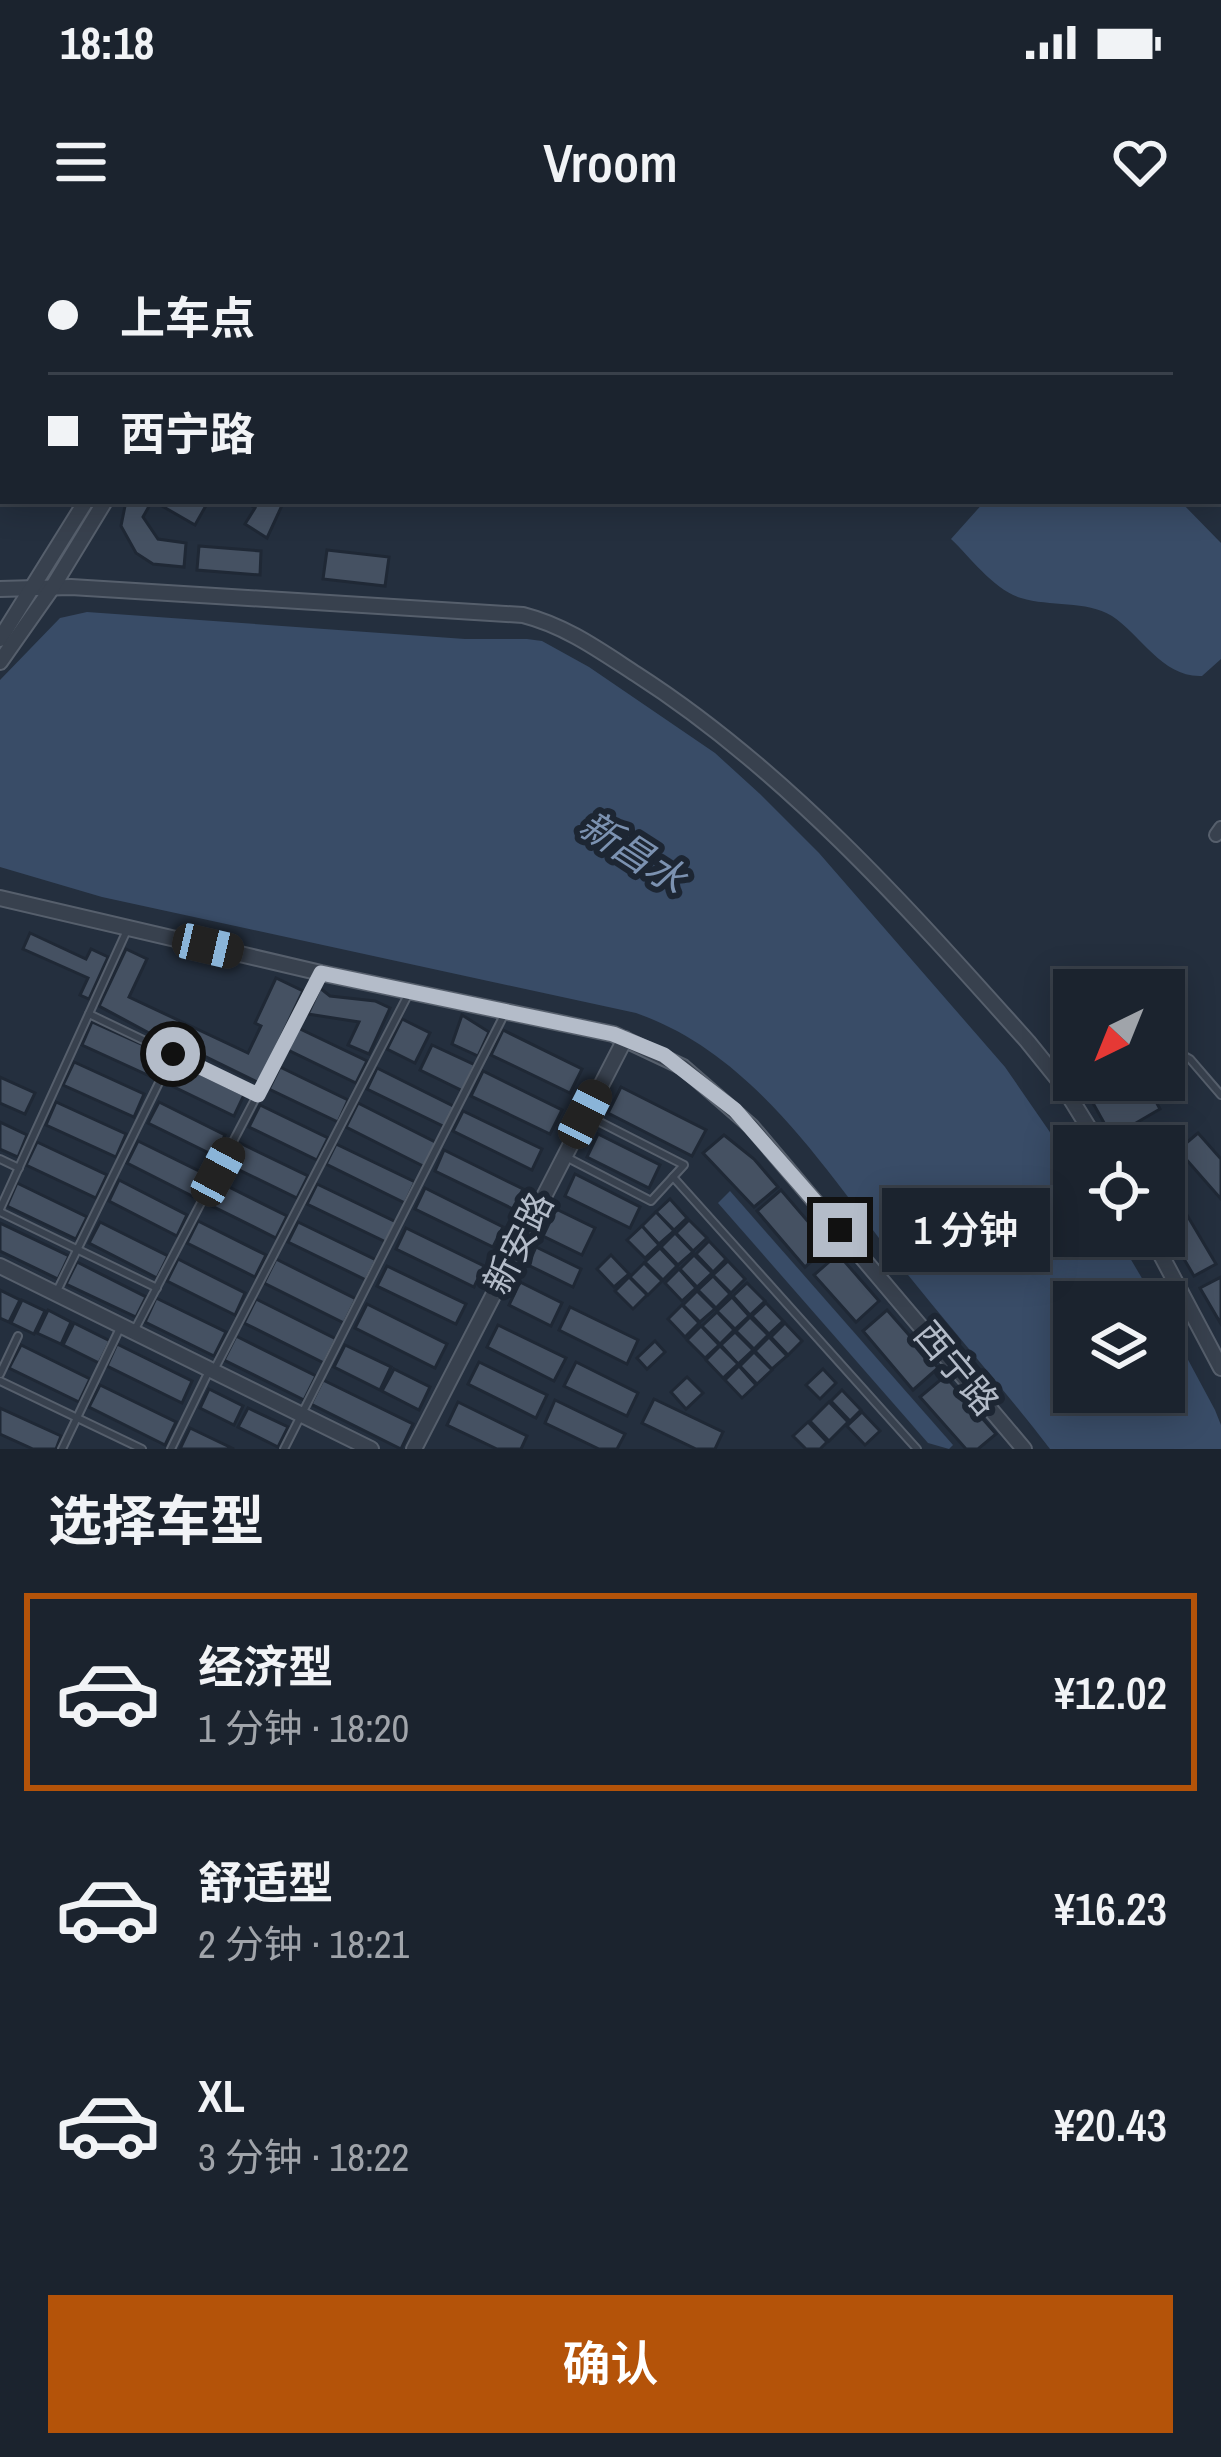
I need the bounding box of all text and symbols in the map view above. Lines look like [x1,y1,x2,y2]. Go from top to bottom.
text: 18:18 [60,12,154,73]
text: Vroom [543,126,678,199]
icon: menu [48,129,114,195]
icon: heart [1107,129,1173,195]
text: 上车点 [120,287,255,348]
text: 西宁路 [120,403,255,464]
water label: 新昌水 [570,798,698,907]
car [169,920,247,972]
north arrow [1053,969,1185,1101]
map controls [1053,969,1185,1413]
route start [146,1027,200,1081]
car [553,1074,617,1154]
button: locate [1053,1125,1185,1257]
car [185,1132,251,1212]
street label: 新安路 [472,1184,564,1302]
callout: 1 分钟 [882,1188,1050,1272]
route end [813,1203,867,1257]
text: 1 分钟 [914,1204,1018,1256]
button: layers [1053,1281,1185,1413]
street label: 西宁路 [904,1311,1010,1425]
text: 选择车型 [48,1484,264,1557]
text: 经济型 [198,1636,333,1697]
icon: car [54,1638,162,1746]
text: ¥12.02 [1054,1662,1167,1723]
text: 1 分钟 · 18:20 [198,1702,409,1754]
text: 舒适型 [198,1852,333,1913]
icon: car [54,1854,162,1962]
text: ¥16.23 [1054,1878,1167,1939]
text: 2 分钟 · 18:21 [198,1918,409,1970]
text: XL [198,2065,245,2126]
icon: car [54,2070,162,2178]
text: ¥20.43 [1054,2094,1167,2155]
text: 3 分钟 · 18:22 [198,2131,409,2183]
button: 确认 [48,2295,1173,2433]

